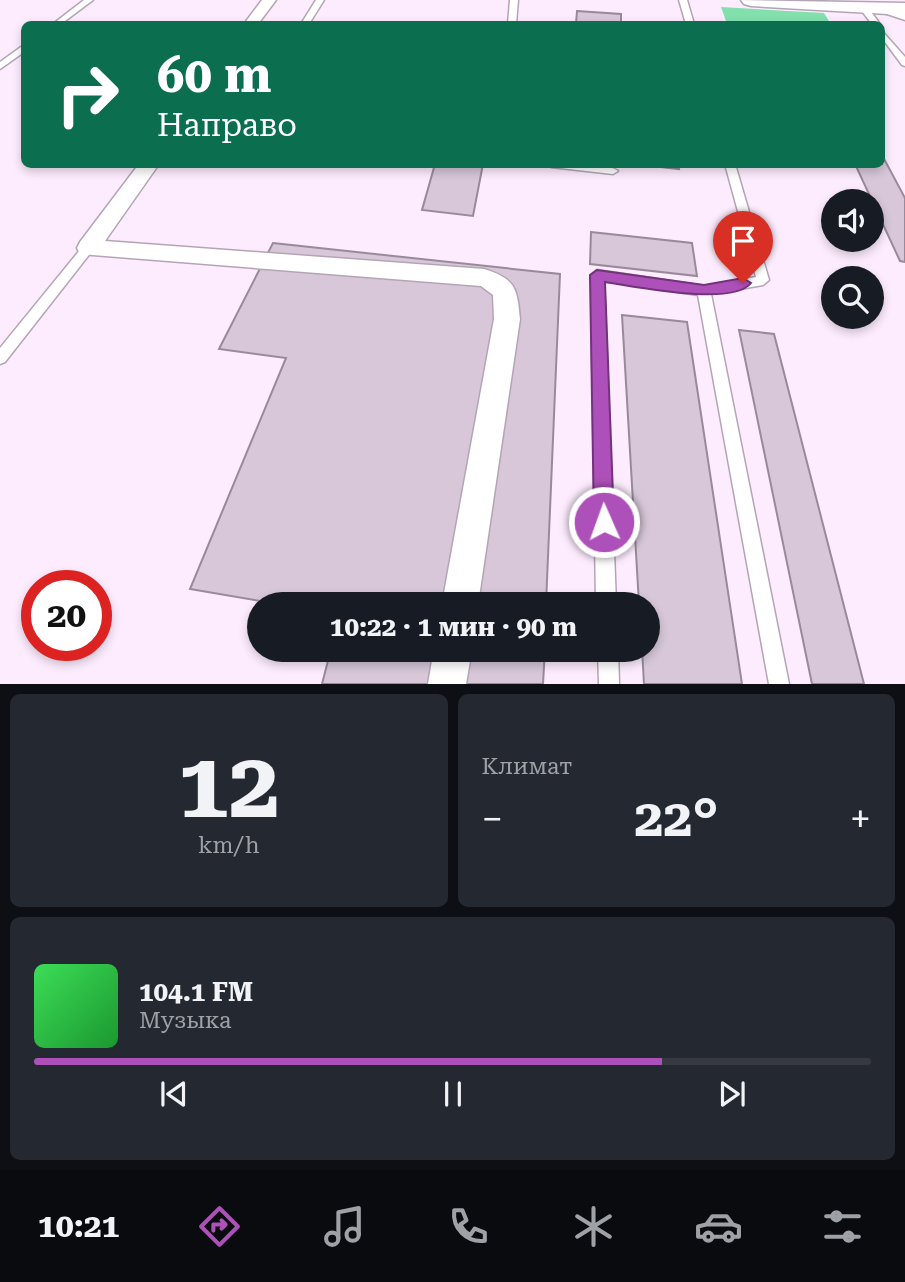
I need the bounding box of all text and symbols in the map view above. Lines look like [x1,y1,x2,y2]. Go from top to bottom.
text: 60 m [157,47,272,104]
icon: right [42,49,133,140]
text: Направо [157,106,297,144]
map controls [821,189,884,329]
button: sound [821,189,884,252]
pin [713,211,773,283]
icon: arrive [724,222,762,260]
button: search [821,266,884,329]
position arrow [567,485,641,559]
speed limit sign: 20 [21,570,112,661]
text: 10:22 · 1 мин · 90 m [330,612,577,642]
text: 12 [178,733,280,839]
text: Климат [482,753,572,780]
text: 22° [634,788,718,849]
text: − [482,797,503,841]
text: + [850,797,871,841]
text: km/h [198,832,260,859]
text: 104.1 FM [139,977,253,1007]
text: Музыка [139,1007,231,1034]
icon: previous [155,1075,193,1113]
icon: pause [434,1075,472,1113]
icon: next [713,1075,751,1113]
icon: directions [195,1202,244,1251]
icon: music [320,1202,369,1251]
icon: phone [444,1202,493,1251]
icon: climate [569,1202,618,1251]
icon: car [694,1202,743,1251]
icon: filters [818,1202,867,1251]
text: 10:21 [38,1207,120,1245]

